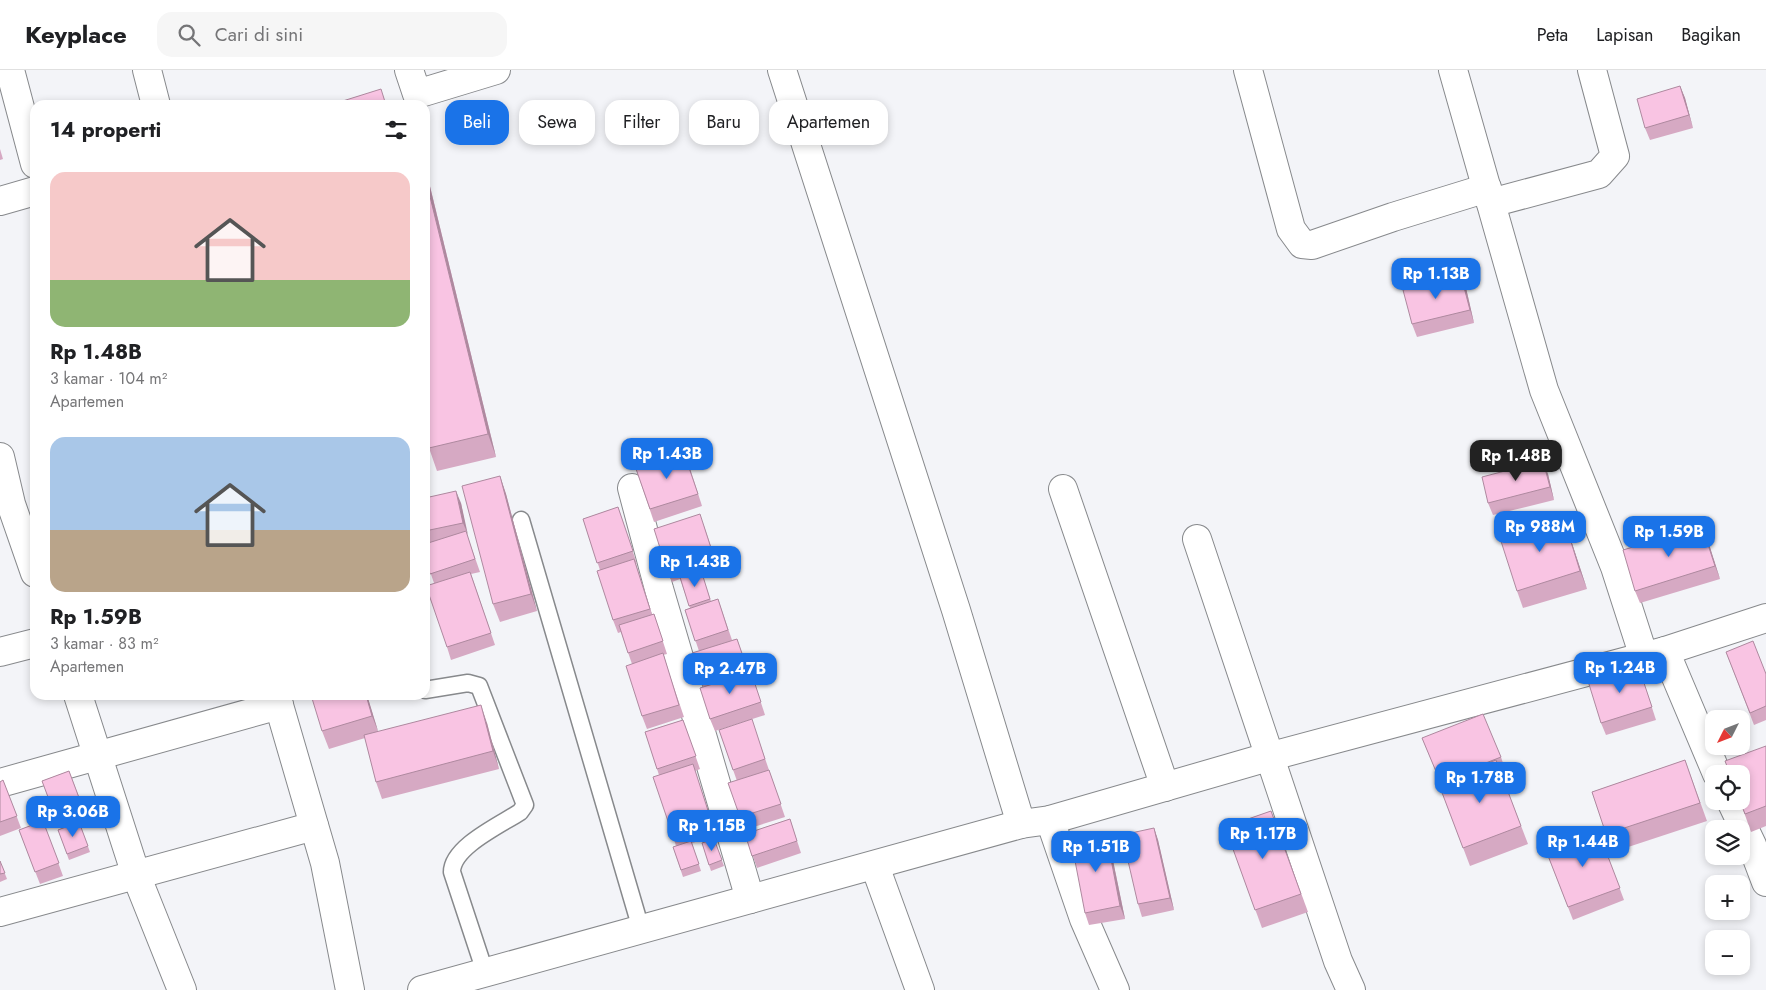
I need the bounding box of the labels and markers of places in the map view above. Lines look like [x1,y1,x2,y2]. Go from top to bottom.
pin: Rp 1.13B [1384,258,1488,300]
pin: Rp 1.43B [615,438,719,480]
pin: Rp 1.48B [1464,440,1568,482]
pin: Rp 988M [1494,510,1586,553]
pin: Rp 1.59B [1617,516,1721,558]
pin: Rp 1.43B [643,546,747,588]
pin: Rp 2.47B [678,652,782,695]
pin: Rp 1.24B [1568,652,1672,694]
pin: Rp 1.78B [1428,762,1532,804]
pin: Rp 3.06B [21,796,125,838]
pin: Rp 1.15B [660,810,764,852]
pin: Rp 1.17B [1211,818,1315,860]
pin: Rp 1.44B [1531,826,1635,868]
pin: Rp 1.51B [1044,830,1148,873]

